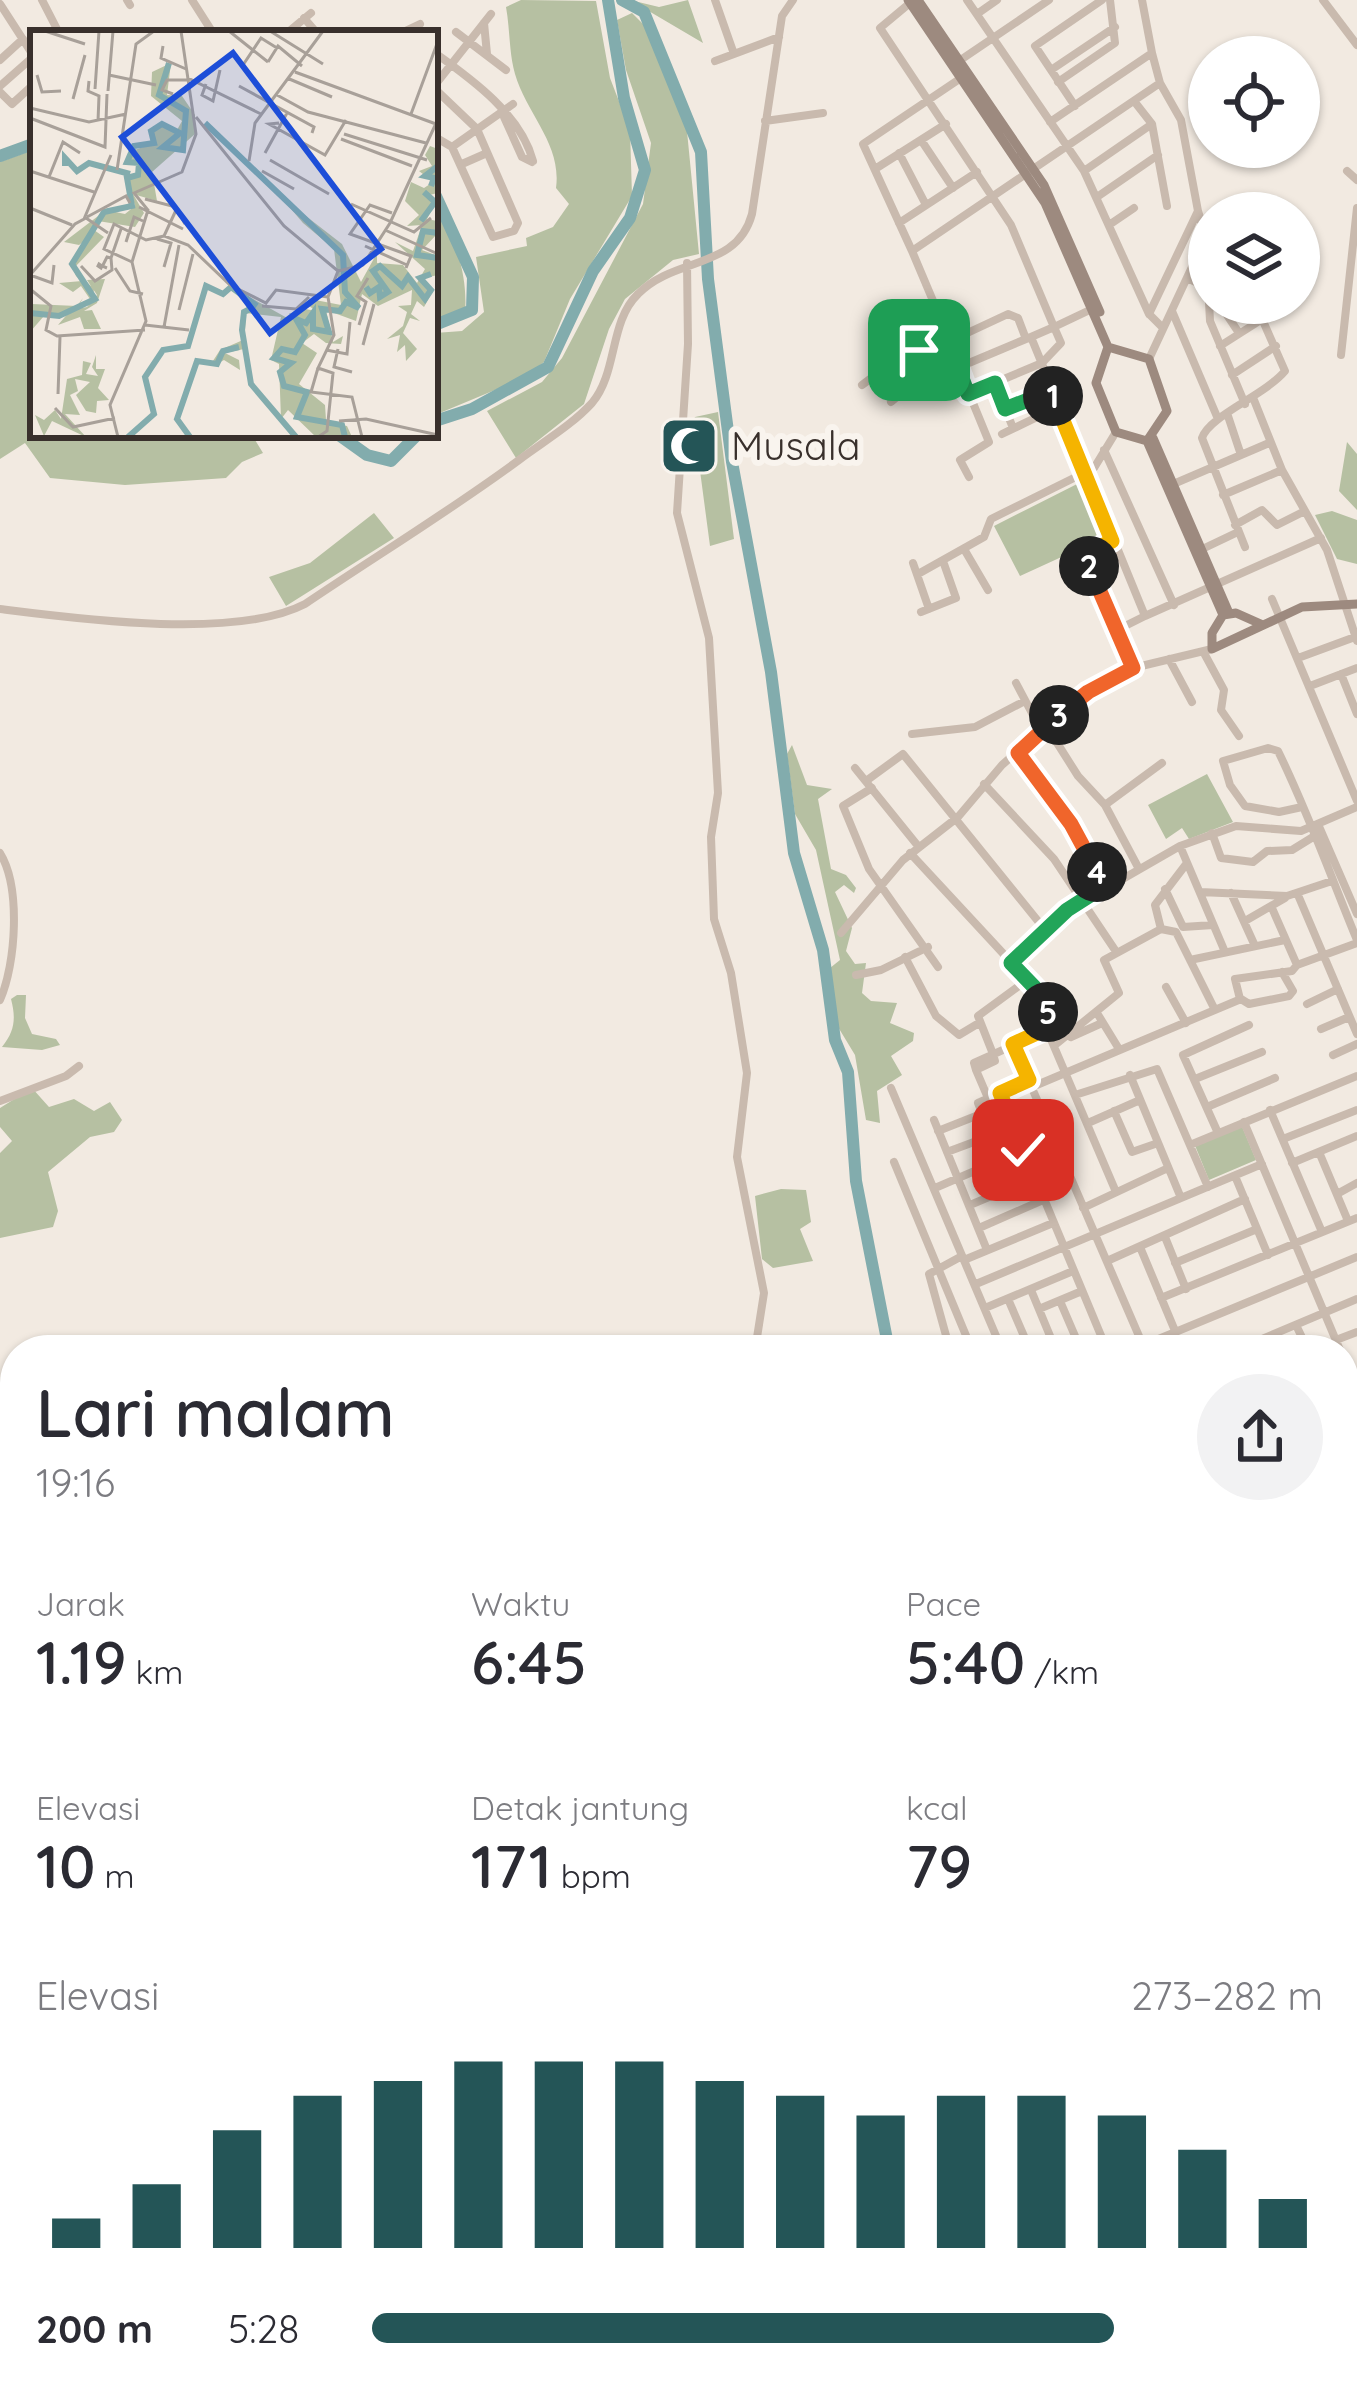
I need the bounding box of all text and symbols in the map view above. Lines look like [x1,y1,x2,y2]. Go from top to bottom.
inset map [30,30,438,438]
map controls [1188,36,1320,324]
button: locate [1188,36,1320,168]
button: layers [1188,192,1320,324]
pin [868,299,970,401]
icon: arrive [886,317,952,383]
pin: 1 [1023,366,1083,426]
text: 1 [1047,375,1059,416]
mosque icon: Musala [658,415,720,477]
place label: Musala [731,421,860,470]
pin: 2 [1059,536,1119,596]
text: 2 [1080,545,1098,586]
pin: 3 [1029,685,1089,745]
text: 3 [1050,694,1068,735]
pin: 4 [1067,842,1127,902]
text: 4 [1087,851,1107,892]
pin: 5 [1018,982,1078,1042]
text: 5 [1038,991,1058,1032]
pin [972,1099,1074,1201]
icon: check [990,1117,1056,1183]
text: Lari malam [36,1371,395,1454]
button: share [1197,1374,1323,1500]
text: 19:16 [36,1458,115,1507]
text: Jarak [36,1583,125,1624]
text: Waktu [471,1583,570,1624]
text: Pace [906,1583,981,1624]
text: 1.19 [36,1624,127,1699]
text: 6:45 [471,1624,587,1699]
text: 5:40 [906,1624,1025,1699]
text: km [127,1651,183,1692]
text: /km [1025,1651,1099,1692]
text: Elevasi [36,1787,140,1828]
text: Detak jantung [471,1787,689,1828]
text: kcal [906,1787,968,1828]
text: 10 [36,1828,95,1903]
text: 171 [471,1828,552,1903]
text: 79 [906,1828,972,1903]
text: m [95,1855,135,1896]
text: bpm [552,1855,631,1896]
text: Elevasi [36,1971,159,2020]
text: 273–282 m [1131,1971,1323,2020]
text: 200 m [36,2304,153,2353]
text: 5:28 [228,2304,299,2353]

